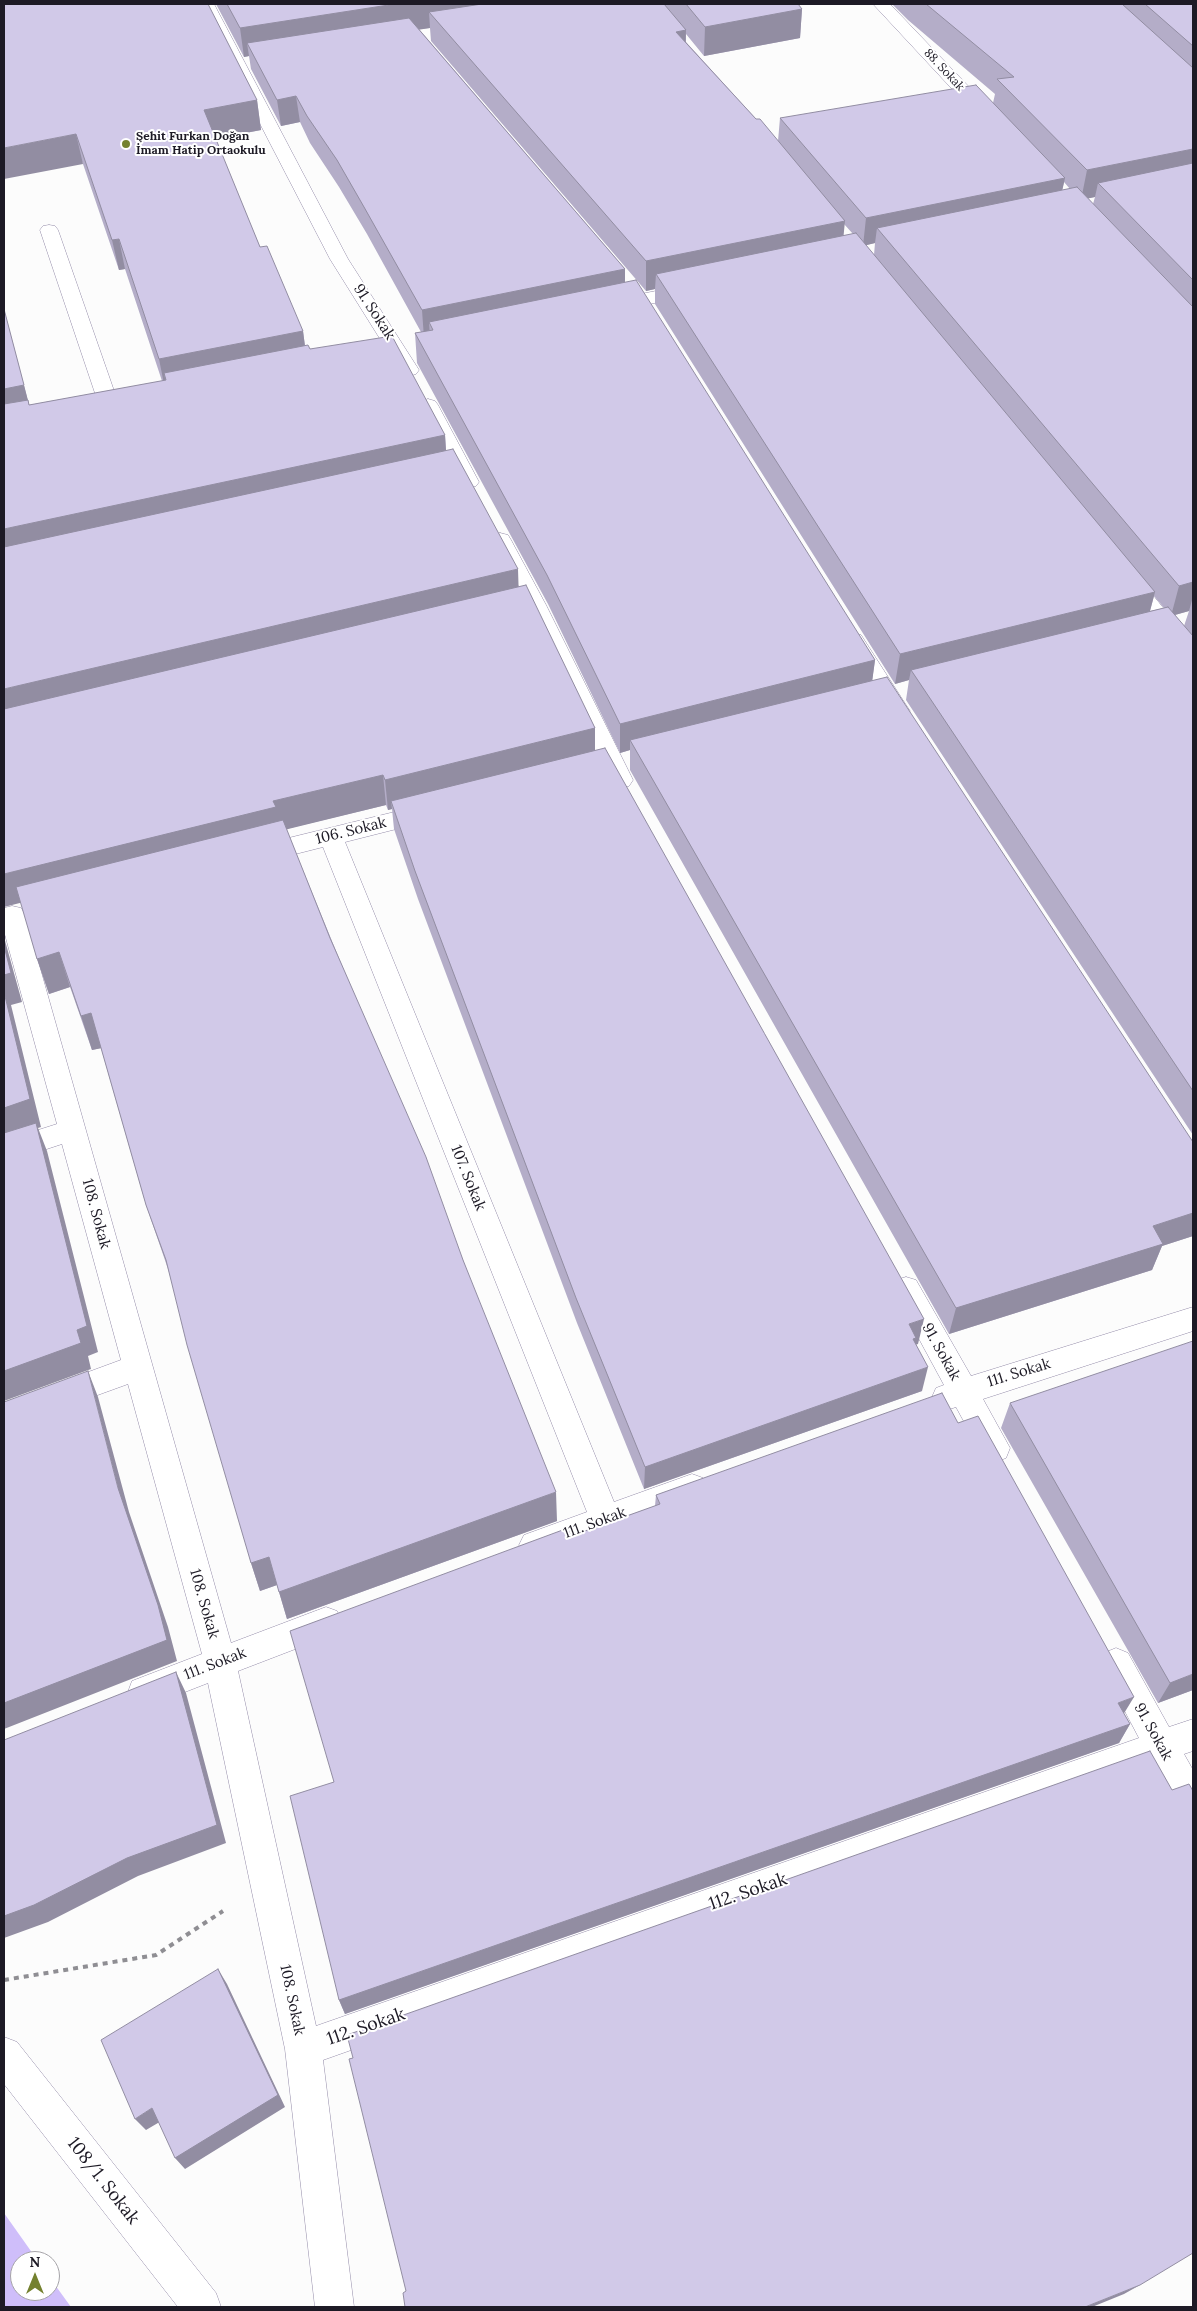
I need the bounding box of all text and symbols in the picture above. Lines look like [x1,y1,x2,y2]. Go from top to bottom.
street label: 88. Sokak [921,46,967,94]
place label: Şehit Furkan Doğan İmam Hatip Ortaokulu [136,130,266,158]
marker: Şehit Furkan Doğan İmam Hatip Ortaokulu [120,138,132,150]
street label: 91. Sokak [349,281,399,343]
street label: 106. Sokak [314,814,388,848]
street label: 107. Sokak [447,1142,489,1214]
street label: 108. Sokak [78,1177,114,1251]
street label: 91. Sokak [918,1320,964,1384]
street label: 111. Sokak [985,1355,1053,1391]
street label: 111. Sokak [561,1503,629,1543]
street label: 108. Sokak [185,1567,223,1641]
street label: 111. Sokak [181,1644,249,1684]
street label: 91. Sokak [1130,1700,1176,1764]
street label: 112. Sokak [706,1869,790,1915]
street label: 108. Sokak [276,1963,308,2037]
street label: 112. Sokak [324,2004,408,2050]
street label: 108/1. Sokak [62,2133,144,2229]
north arrow [10,2251,60,2301]
text: N [30,2253,40,2271]

